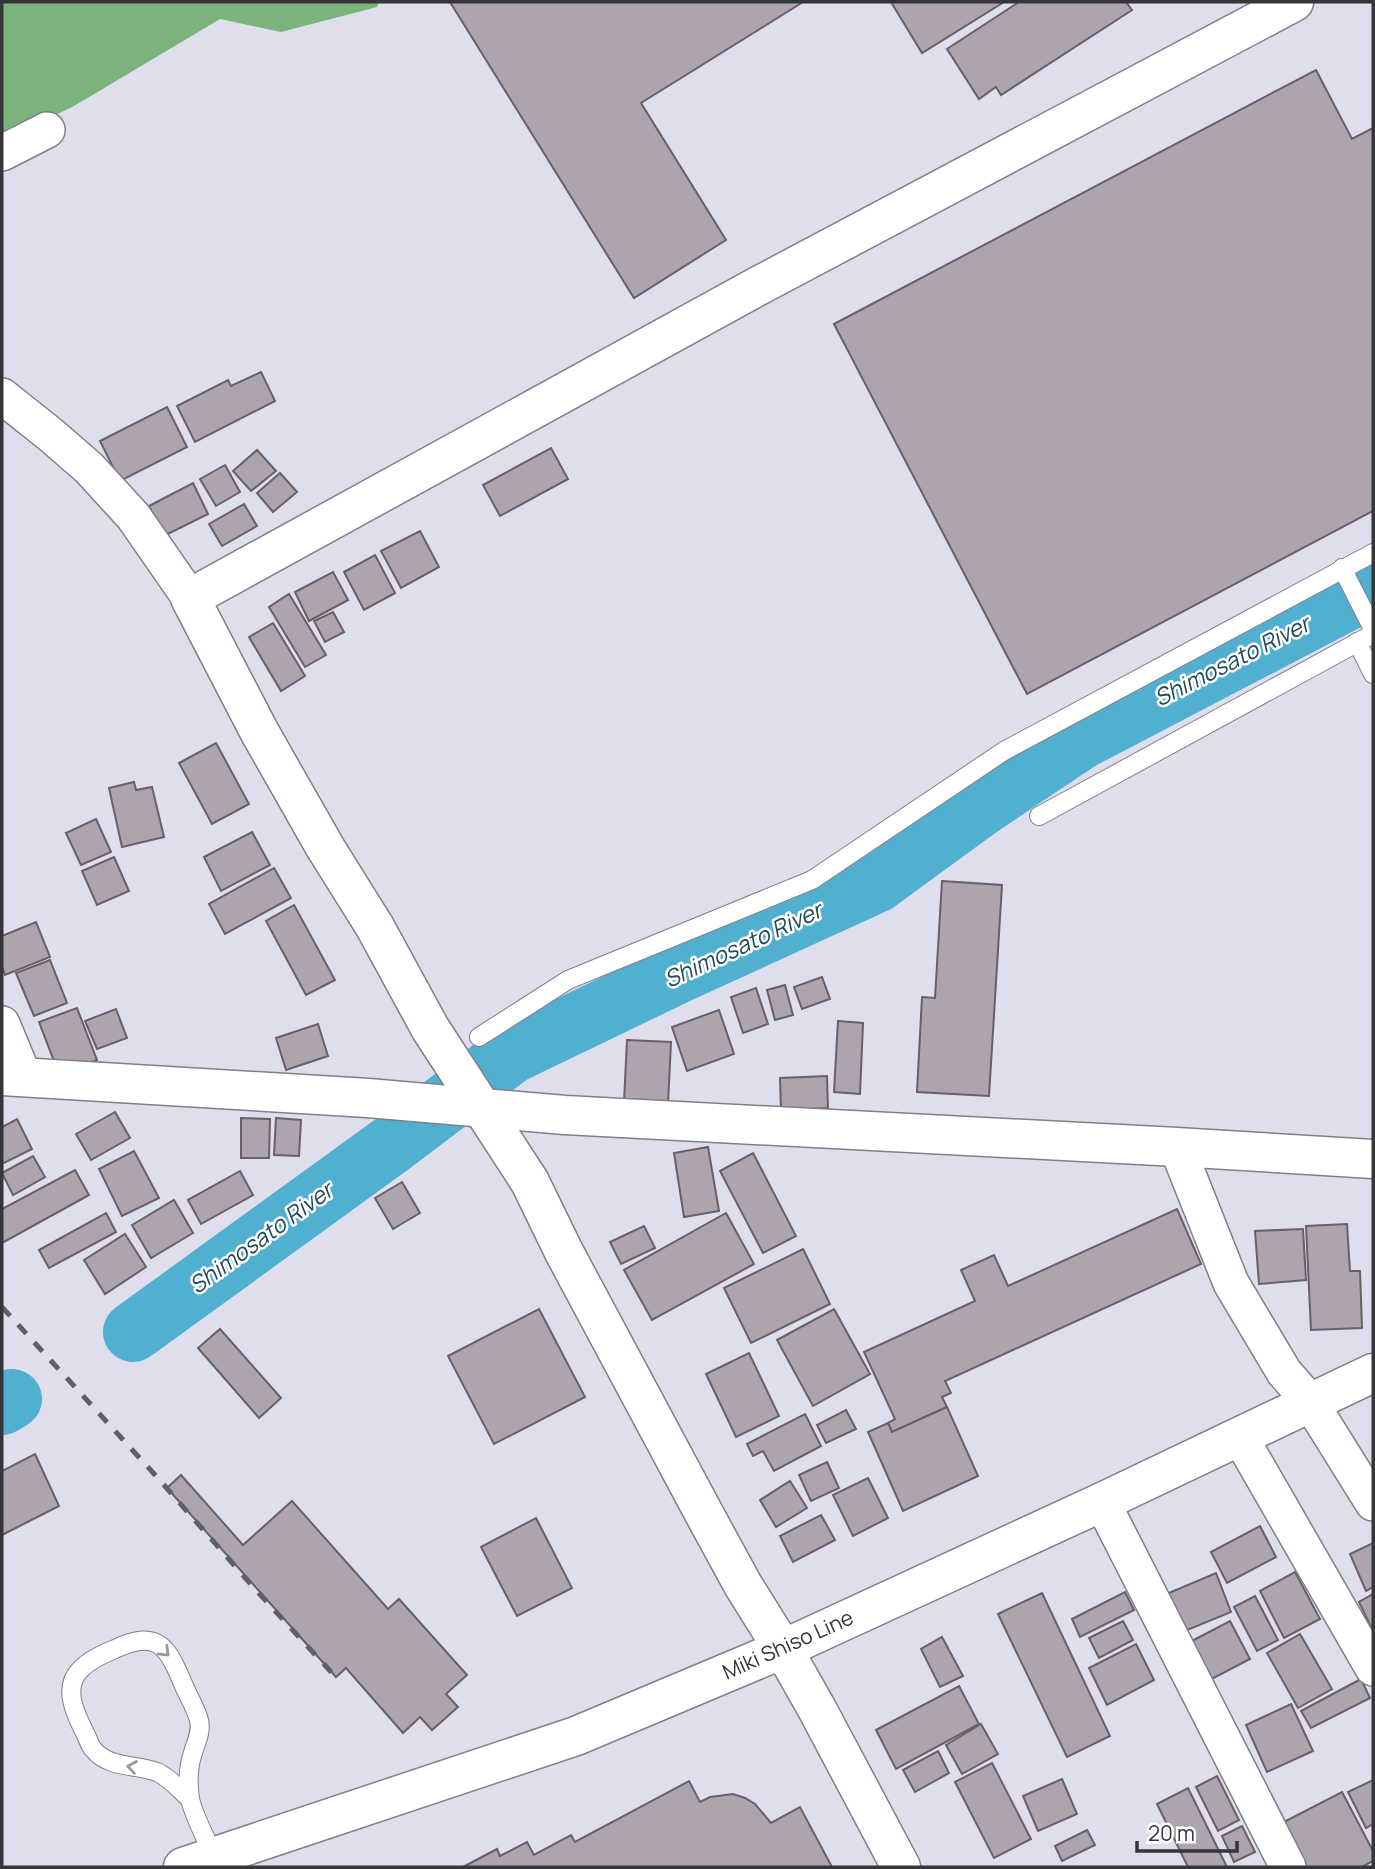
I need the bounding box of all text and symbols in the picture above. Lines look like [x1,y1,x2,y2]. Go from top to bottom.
water label: Shimosato River [1148,606,1317,713]
water label: Shimosato River [658,892,829,995]
water label: Shimosato River [182,1172,341,1300]
street label: Miki Shiso Line [718,1603,857,1685]
one-way arrow [157,1644,170,1656]
one-way arrow [126,1759,138,1774]
scale bar [1137,1810,1237,1854]
text: 20 m [1148,1819,1195,1847]

